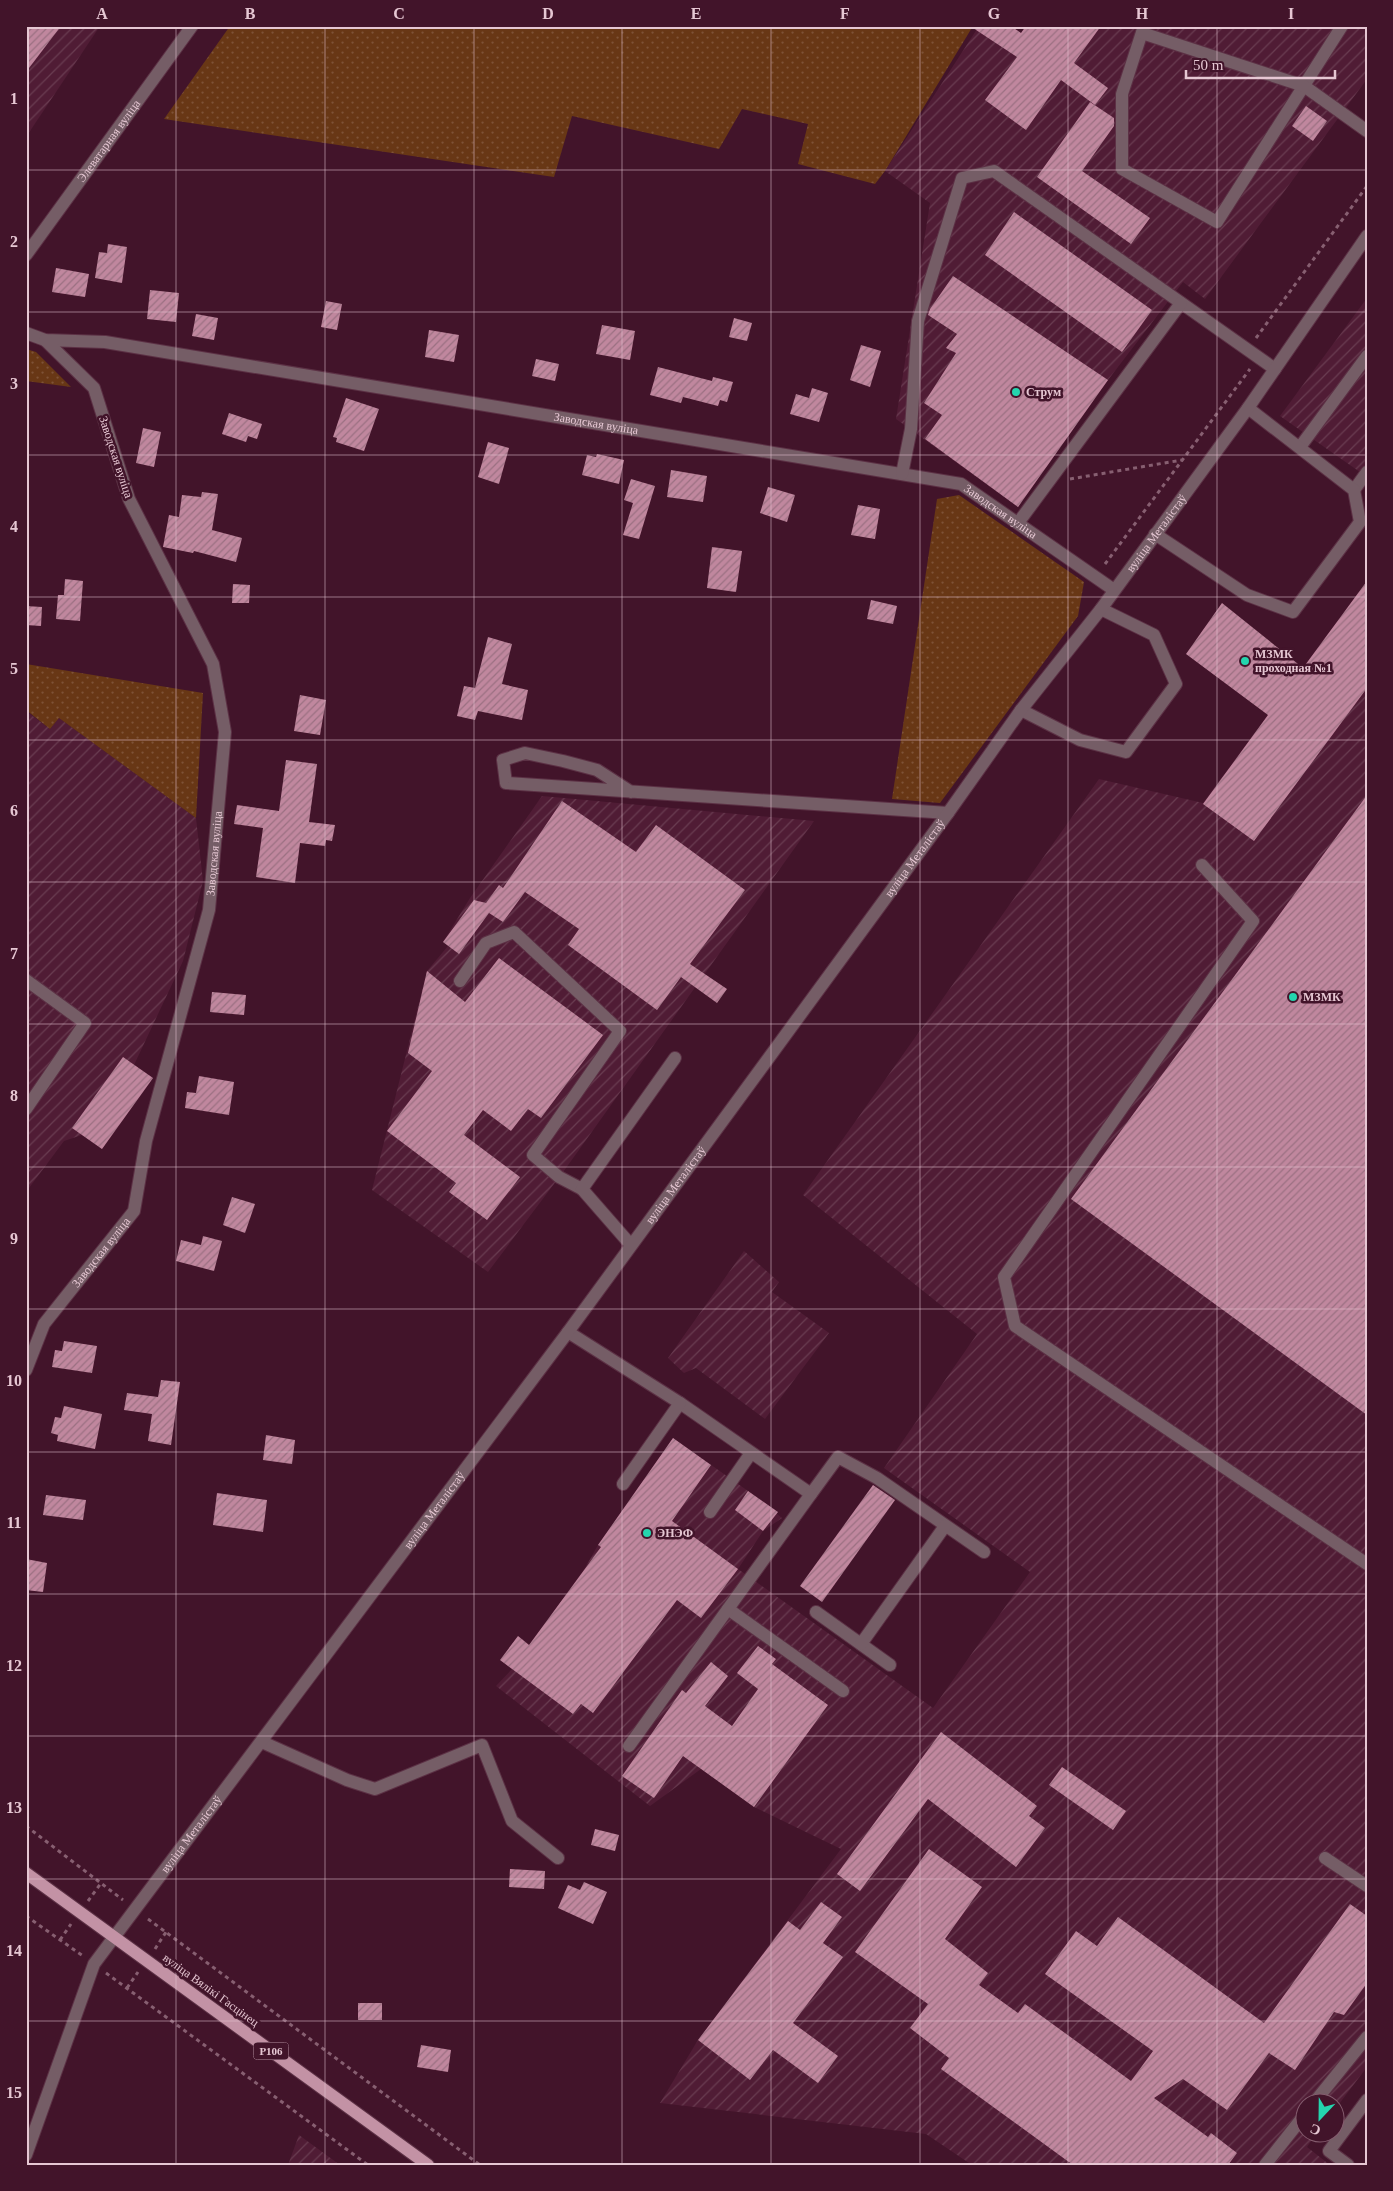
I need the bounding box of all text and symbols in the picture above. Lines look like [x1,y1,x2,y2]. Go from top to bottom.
text: A [96,5,108,22]
text: B [245,5,256,22]
text: C [393,5,405,22]
text: D [542,5,554,22]
text: E [691,5,701,22]
text: F [840,5,850,22]
text: G [988,5,1001,22]
text: H [1136,5,1149,22]
text: I [1288,5,1294,22]
scale bar [1186,48,1334,80]
text: 50 m [1193,57,1224,73]
text: 1 [10,90,18,107]
street label: Элеватарная вуліца [74,96,144,185]
text: 2 [10,233,18,250]
text: 3 [10,375,18,392]
place label: Струм [1026,385,1061,399]
marker: Струм [1010,386,1022,398]
street label: Заводская вуліца [553,410,640,437]
street label: Заводская вуліца [96,414,136,500]
street label: Заводская вуліца [961,481,1040,542]
street label: вуліца Металістаў [1123,492,1190,575]
text: 4 [10,518,18,535]
place label: МЗМК проходная №1 [1255,647,1332,675]
marker: МЗМК проходная №1 [1239,655,1251,667]
text: 5 [10,660,18,677]
text: 6 [10,802,18,819]
street label: Заводская вуліца [203,810,225,897]
street label: вуліца Металістаў [882,817,948,900]
text: 7 [10,945,18,962]
place label: МЗМК [1303,990,1341,1004]
marker: МЗМК [1287,991,1299,1003]
text: 8 [10,1087,18,1104]
street label: вуліца Металістаў [643,1143,709,1227]
street label: Заводская вуліца [69,1214,134,1290]
text: 9 [10,1230,18,1247]
text: 10 [6,1372,22,1389]
street label: вуліца Металістаў [401,1469,468,1552]
text: 11 [6,1514,22,1531]
place label: ЭНЭФ [657,1526,693,1540]
marker: ЭНЭФ [641,1527,653,1539]
text: 12 [6,1657,22,1674]
street label: вуліца Металістаў [158,1793,225,1876]
text: 13 [6,1799,22,1816]
text: 14 [6,1942,22,1959]
street label: вуліца Вялікі Гасцінец [160,1951,262,2030]
road number: Р106 [254,2042,288,2060]
text: 15 [6,2084,22,2101]
north arrow [1296,2094,1346,2144]
text: С [1308,2121,1323,2138]

